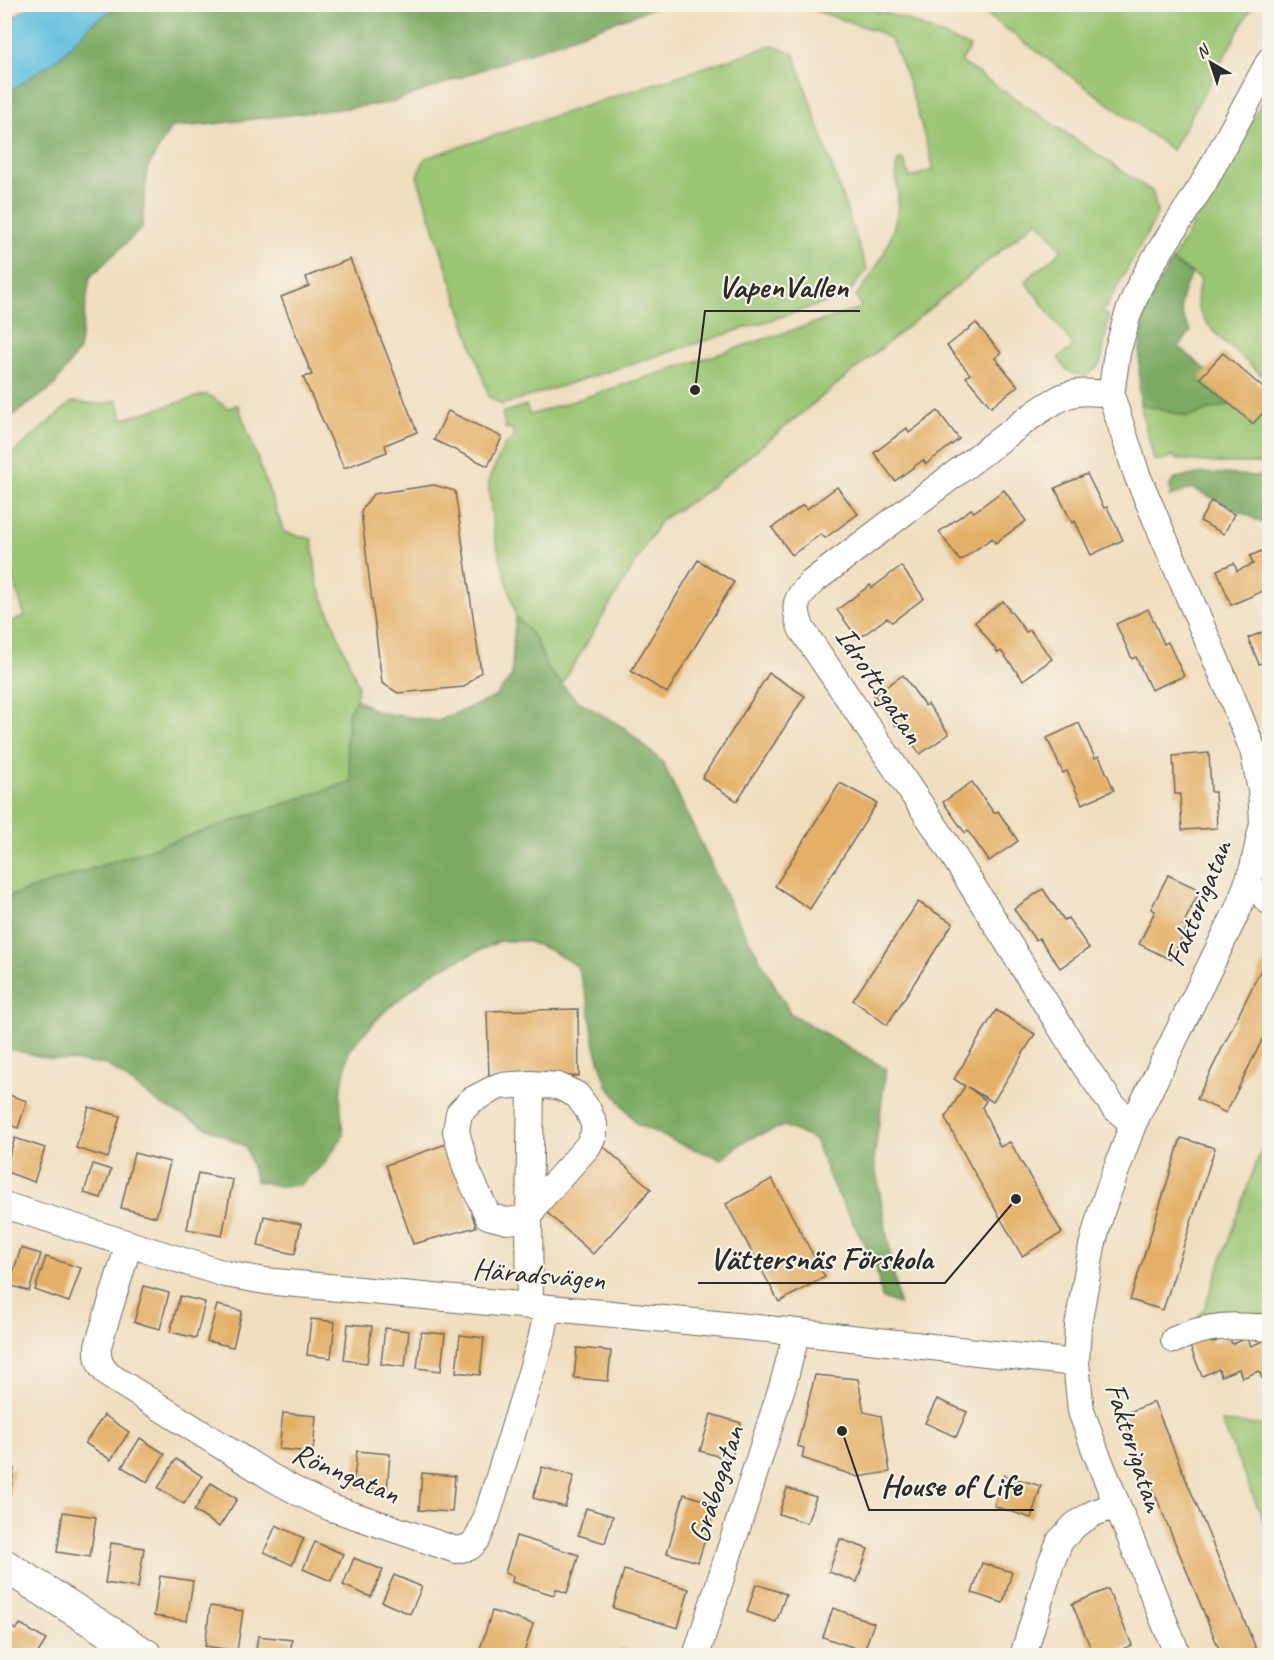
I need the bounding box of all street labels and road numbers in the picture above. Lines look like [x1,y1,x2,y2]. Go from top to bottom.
street label: Idrottsgatan [827,619,933,751]
street label: Faktorigatan [1155,833,1241,972]
street label: Häradsvägen [471,1249,607,1299]
street label: Faktorigatan [1096,1378,1174,1518]
street label: Gråbogatan [679,1419,753,1547]
street label: Rönngatan [287,1433,406,1513]

